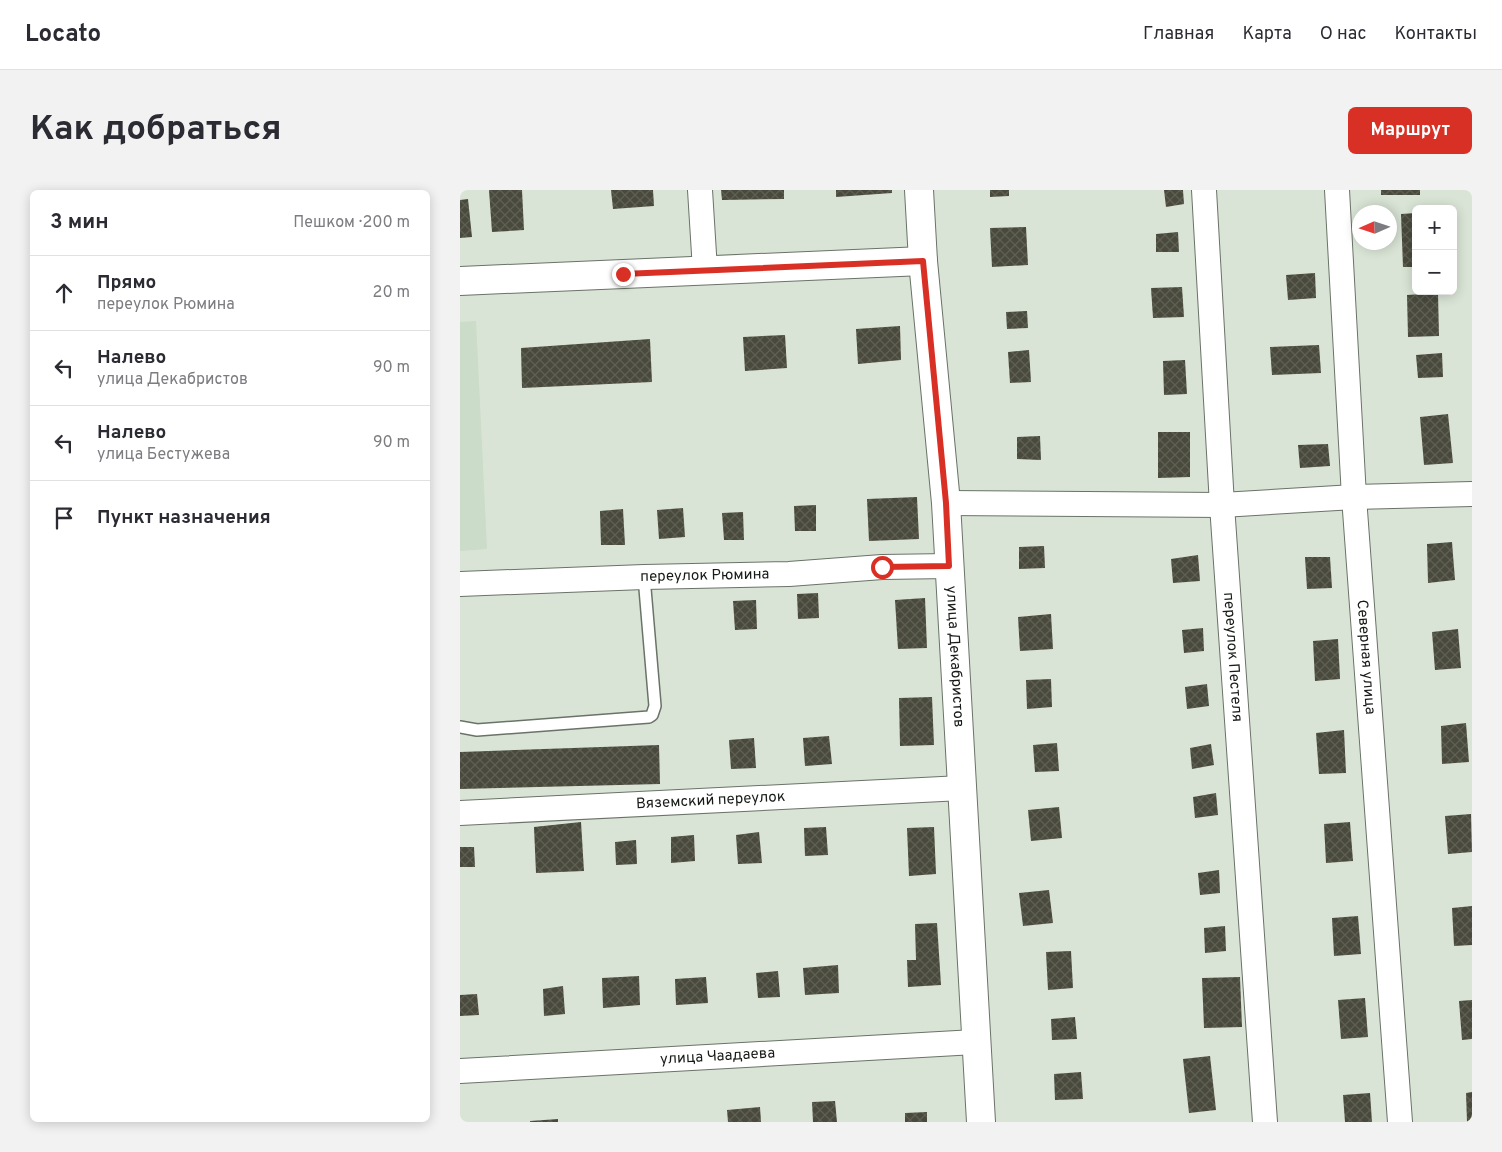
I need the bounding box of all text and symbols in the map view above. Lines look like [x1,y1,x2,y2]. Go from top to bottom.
text: Locato [25,20,101,50]
text: Главная [1143,23,1214,46]
text: Карта [1242,23,1292,46]
text: О нас [1320,23,1366,46]
text: Контакты [1394,23,1477,46]
button: Маршрут [1348,107,1472,154]
text: Как добраться [30,108,282,152]
north arrow [1352,205,1397,250]
map controls [1412,205,1457,295]
button: + [1412,205,1457,250]
text: 3 мин [50,209,109,236]
text: Пешком · 200 m [293,213,410,233]
button: − [1412,250,1457,295]
route end [612,263,635,286]
text: Прямо [97,271,156,295]
icon: ahead [50,279,78,307]
text: 20 m [373,283,410,303]
text: переулок Рюмина [97,295,235,315]
text: Налево [97,346,166,370]
icon: left [50,354,78,382]
text: 90 m [373,358,410,378]
text: улица Декабристов [97,370,248,390]
text: Налево [97,421,166,445]
icon: left [50,429,78,457]
text: 90 m [373,433,410,453]
text: улица Бестужева [97,445,230,465]
icon: arrive [50,504,78,532]
text: Пункт назначения [97,506,271,530]
route start [871,556,894,579]
street label: переулок Рюмина [640,565,770,587]
street label: улица Декабристов [941,585,968,728]
street label: переулок Пестеля [1219,592,1247,723]
street label: Северная улица [1352,599,1379,715]
street label: Вяземский переулок [636,787,786,814]
street label: улица Чаадаева [660,1044,776,1069]

